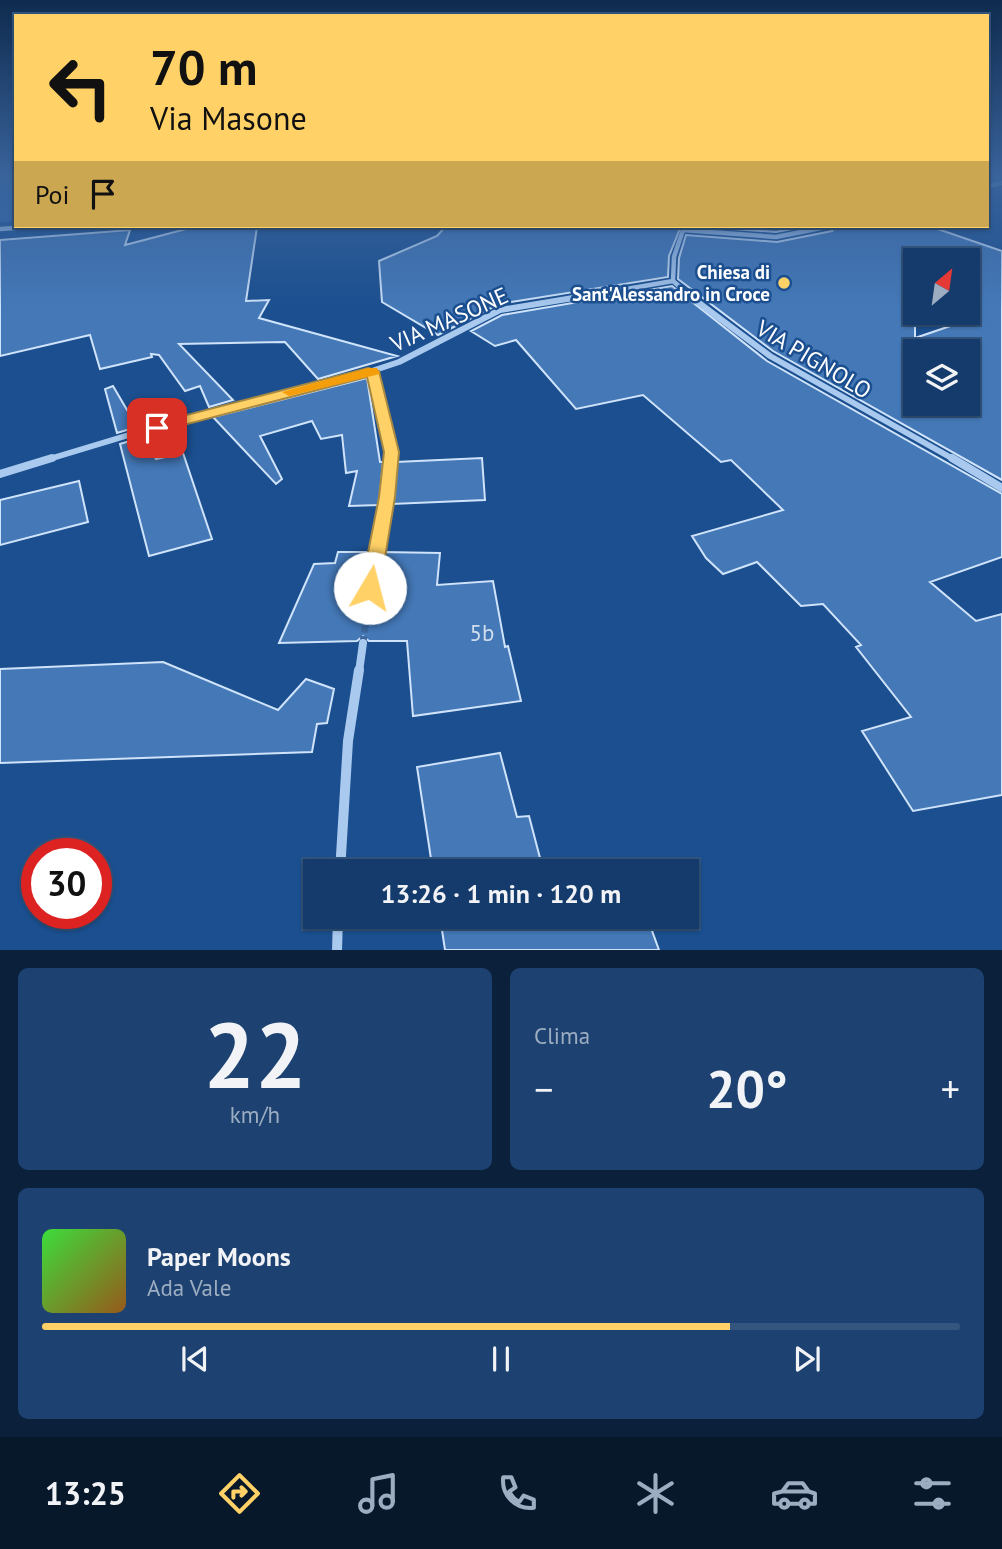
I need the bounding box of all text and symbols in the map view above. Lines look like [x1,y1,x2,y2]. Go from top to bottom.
text: 70 m [150,35,257,99]
icon: left [35,42,126,133]
text: Via Masone [150,97,307,139]
icon: arrive [84,175,122,213]
text: Poi [35,178,70,211]
north arrow [903,248,980,326]
map controls [903,248,980,416]
place label: Chiesa di Sant'Alessandro in Croce [572,260,770,306]
marker: Chiesa di Sant'Alessandro in Croce [776,275,792,291]
street label: VIA MASONE [385,280,512,358]
street label: VIA PIGNOLO [750,313,877,405]
button: layers [903,339,980,416]
pin [127,398,187,458]
icon: arrive [138,409,176,447]
position arrow [333,551,407,625]
house number: 5b [470,618,494,647]
speed limit sign: 30 [21,838,112,929]
text: 13:26 · 1 min · 120 m [381,877,621,910]
text: 22 [203,995,307,1113]
text: Clima [534,1021,590,1050]
text: 20° [706,1055,788,1122]
text: − [534,1064,553,1113]
text: + [941,1064,960,1113]
text: km/h [230,1100,280,1129]
text: Paper Moons [147,1240,291,1273]
text: Ada Vale [147,1273,231,1302]
icon: previous [176,1340,214,1378]
icon: pause [482,1340,520,1378]
icon: next [788,1340,826,1378]
icon: directions [215,1469,264,1518]
icon: music [354,1469,403,1518]
icon: phone [493,1469,542,1518]
icon: climate [631,1469,680,1518]
icon: car [770,1469,819,1518]
icon: filters [908,1469,957,1518]
text: 13:25 [45,1472,126,1514]

